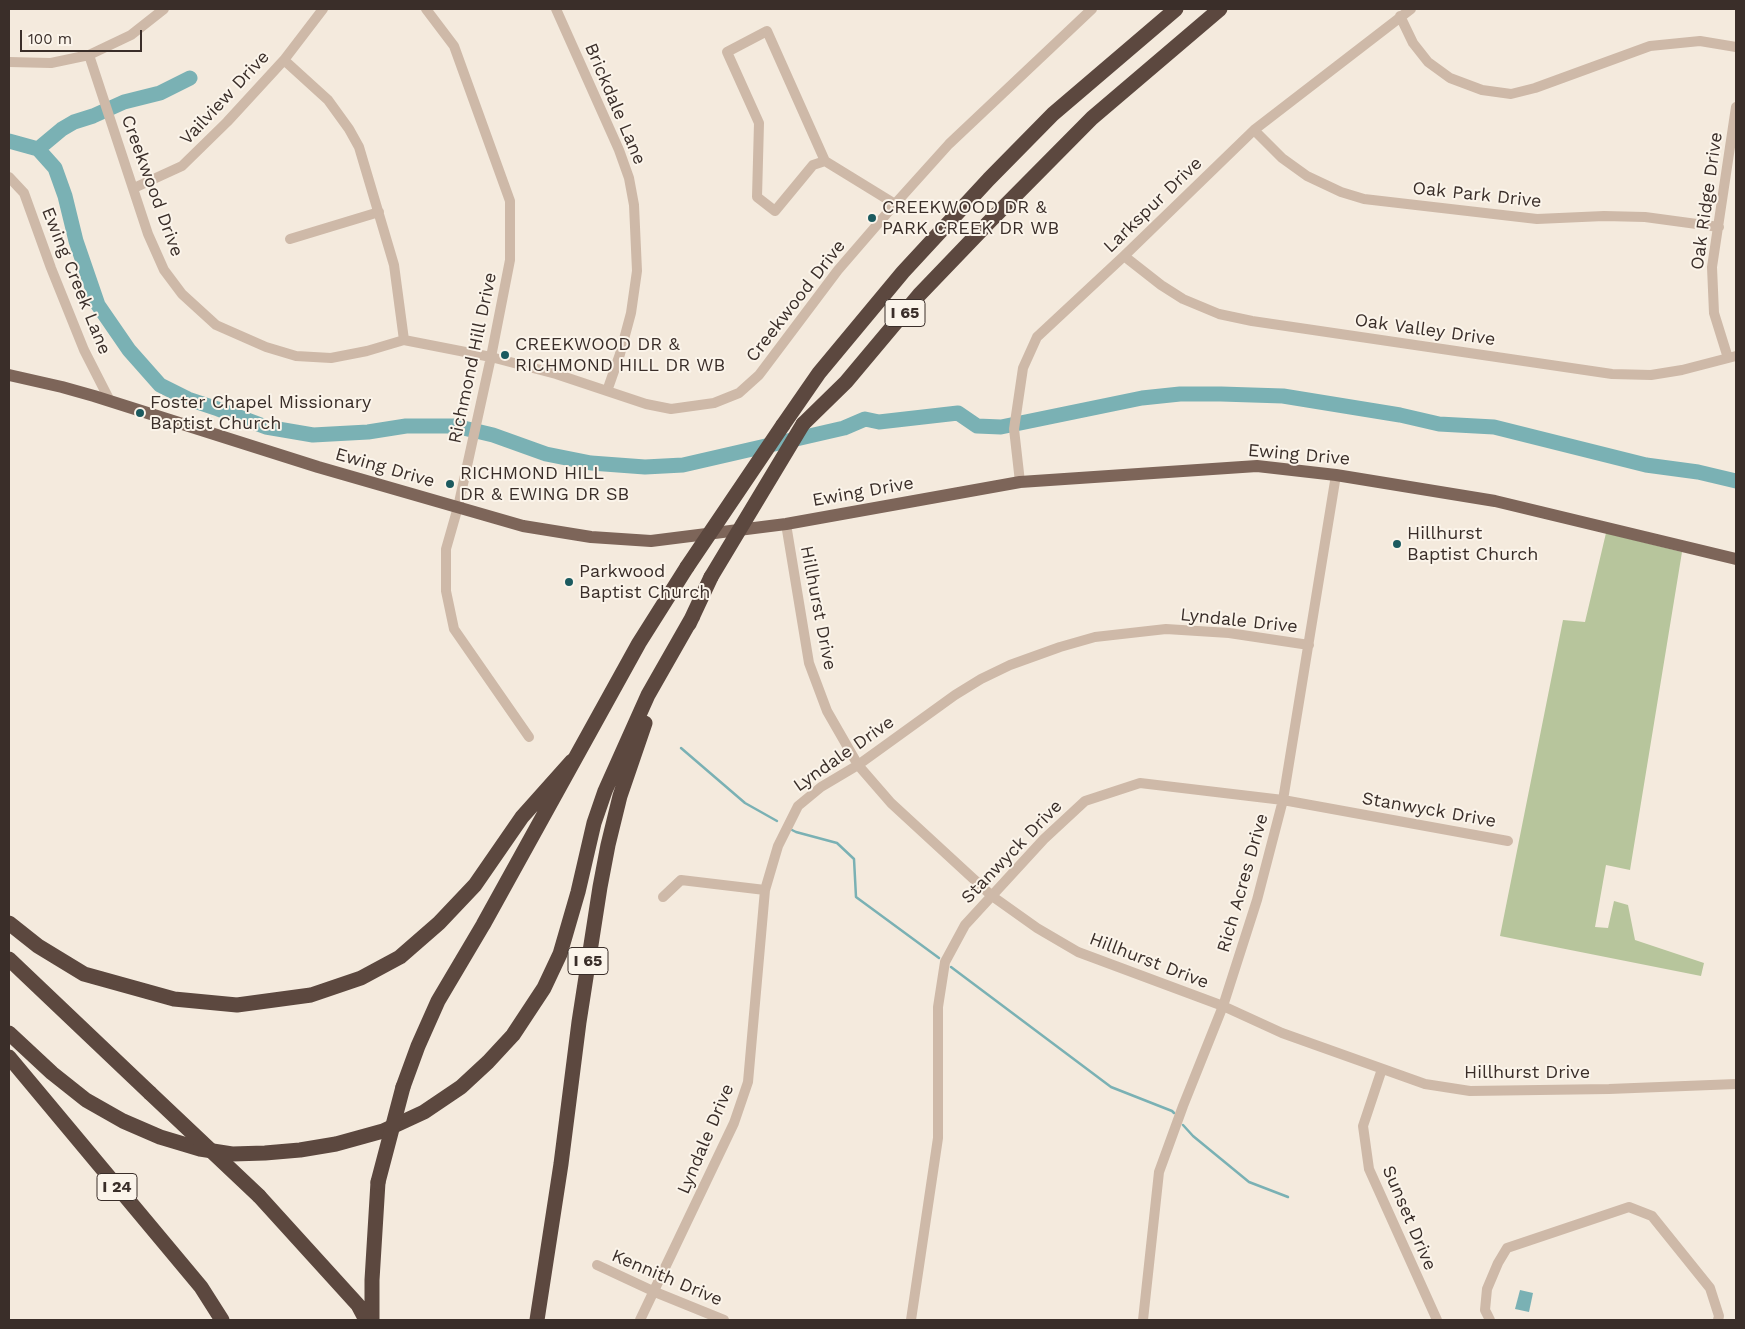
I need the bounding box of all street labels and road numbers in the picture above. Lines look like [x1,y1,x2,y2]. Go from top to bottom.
street label: Brickdale Lane [580,40,650,168]
street label: Vailview Drive [176,46,274,150]
street label: Creekwood Drive [116,112,188,260]
street label: Oak Ridge Drive [1687,131,1727,271]
street label: Larkspur Drive [1099,153,1207,257]
street label: Oak Park Drive [1411,177,1543,213]
street label: Ewing Creek Lane [37,204,115,358]
street label: Creekwood Drive [742,236,850,366]
street label: Richmond Hill Drive [444,270,502,446]
road number: I 65 [885,300,925,326]
street label: Oak Valley Drive [1353,309,1497,351]
street label: Ewing Drive [1247,440,1351,470]
street label: Ewing Drive [333,443,437,493]
street label: Ewing Drive [811,472,915,512]
street label: Hillhurst Drive [795,544,841,672]
street label: Lyndale Drive [1179,604,1299,638]
street label: Lyndale Drive [790,711,898,797]
street label: Stanwyck Drive [1360,788,1498,832]
street label: Stanwyck Drive [957,796,1067,908]
street label: Rich Acres Drive [1213,811,1273,955]
street label: Hillhurst Drive [1086,928,1212,994]
road number: I 65 [568,948,608,974]
street label: Hillhurst Drive [1464,1062,1590,1084]
street label: Lyndale Drive [673,1081,739,1197]
street label: Sunset Drive [1377,1162,1441,1274]
road number: I 24 [97,1174,137,1200]
street label: Kennith Drive [608,1245,726,1311]

